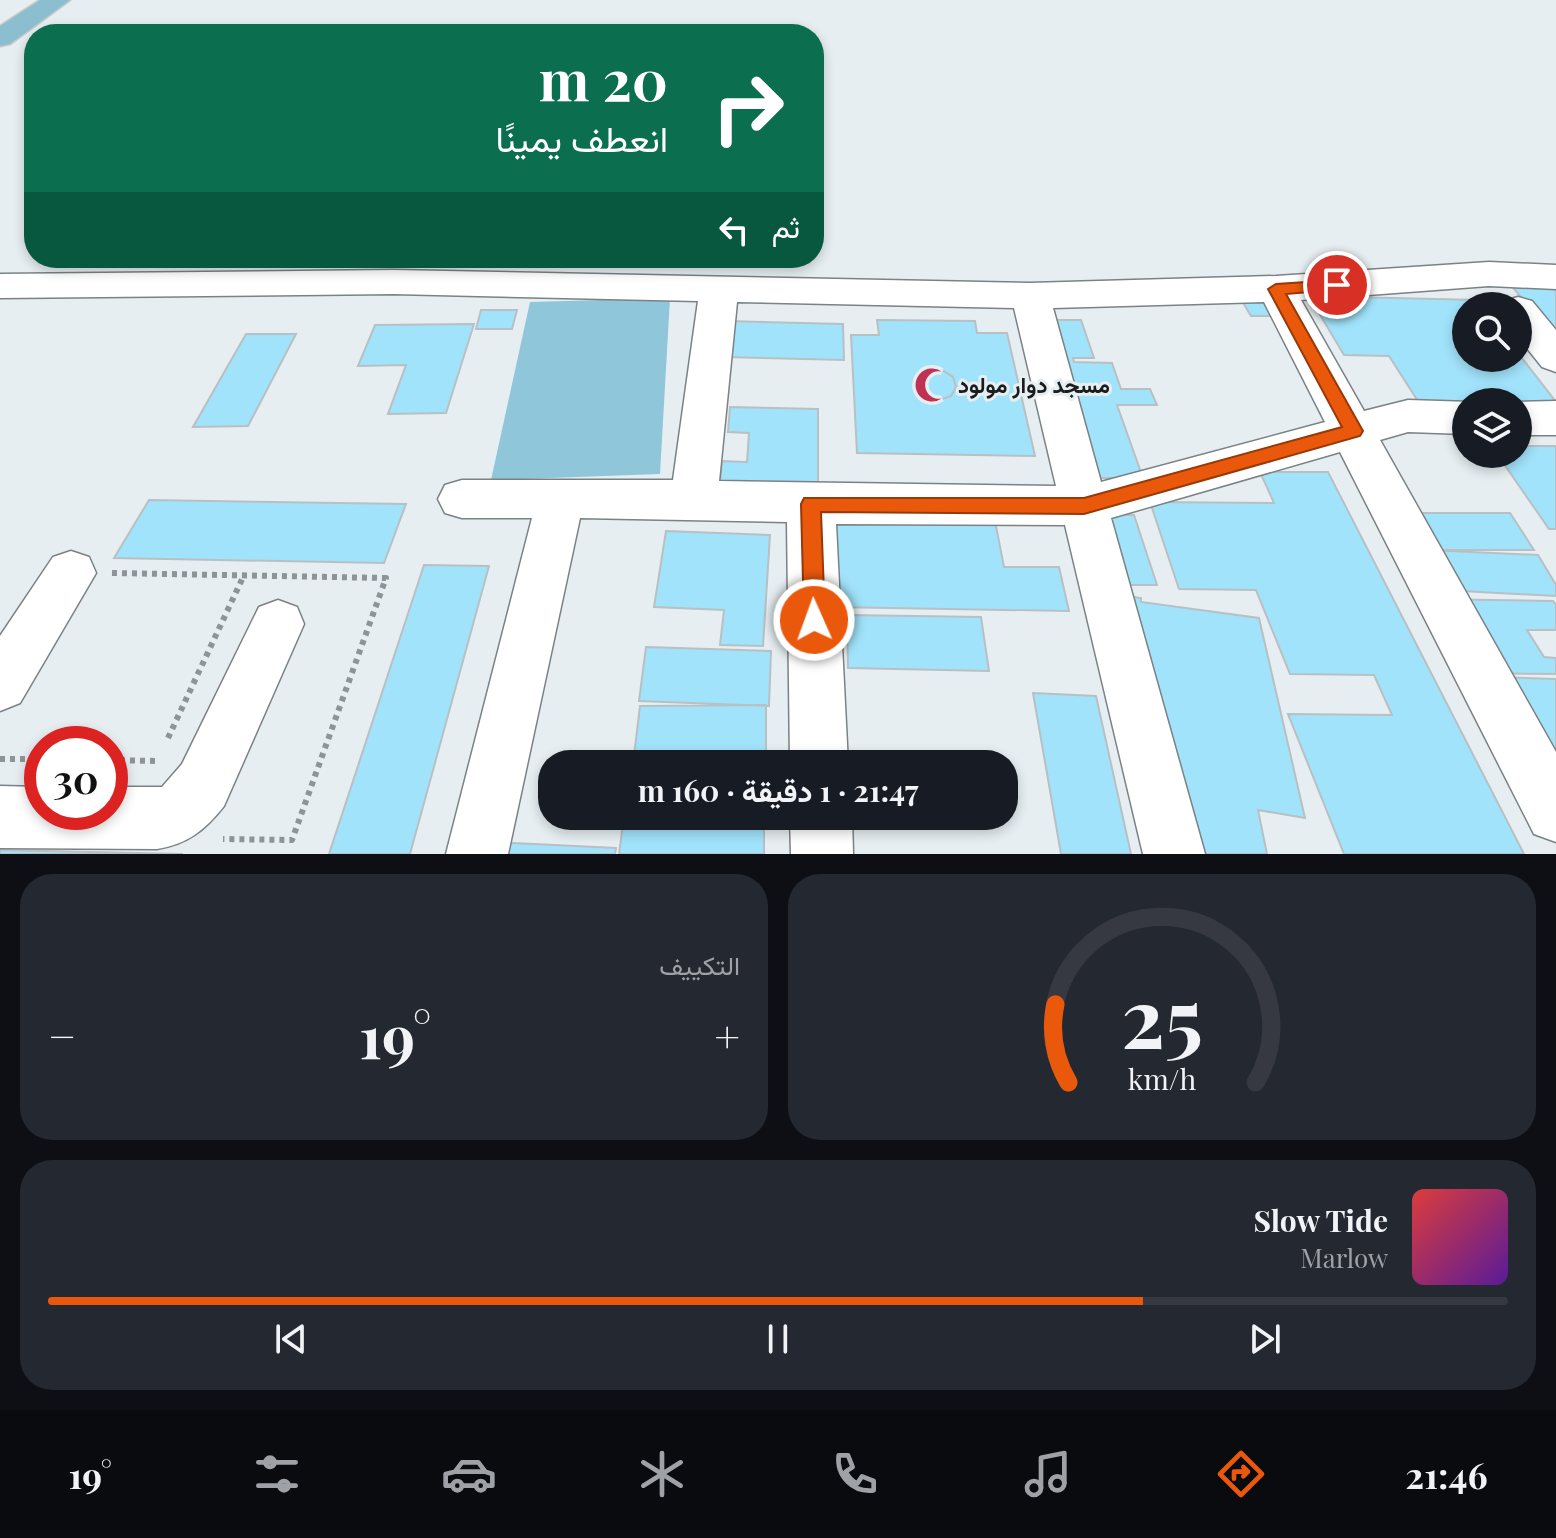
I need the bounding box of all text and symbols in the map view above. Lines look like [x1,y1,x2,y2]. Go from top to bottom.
text: 20 m [539,41,668,116]
icon: right [696,56,800,160]
text: انعطف يمينًا [496,113,668,161]
text: ثم [772,206,800,246]
icon: left [712,208,756,252]
pin [1303,251,1371,319]
icon: arrive [1315,263,1359,307]
map controls [1452,292,1532,468]
button: search [1452,292,1532,372]
mosque icon: مسجد دوار مولود [913,366,951,404]
place label: مسجد دوار مولود [958,369,1110,399]
button: layers [1452,388,1532,468]
position arrow [772,578,856,662]
speed limit sign: 30 [24,726,128,830]
text: 21:47 · 1 دقيقة · 160 m [638,770,918,810]
text: التكييف [659,947,740,982]
text: 25 [1121,959,1203,1070]
text: 19° [359,994,432,1074]
text: − [48,1005,76,1064]
text: + [714,1005,740,1064]
text: km/h [1128,1059,1196,1097]
text: Slow Tide [1253,1200,1388,1240]
text: Marlow [1300,1240,1388,1275]
icon: previous [269,1317,313,1361]
icon: pause [756,1317,800,1361]
icon: next [1243,1317,1287,1361]
icon: filters [249,1446,305,1502]
icon: car [441,1446,497,1502]
icon: climate [634,1446,690,1502]
icon: phone [827,1446,883,1502]
icon: music [1020,1446,1076,1502]
icon: directions [1213,1446,1269,1502]
text: 19° [68,1450,112,1498]
text: 21:46 [1405,1450,1488,1498]

